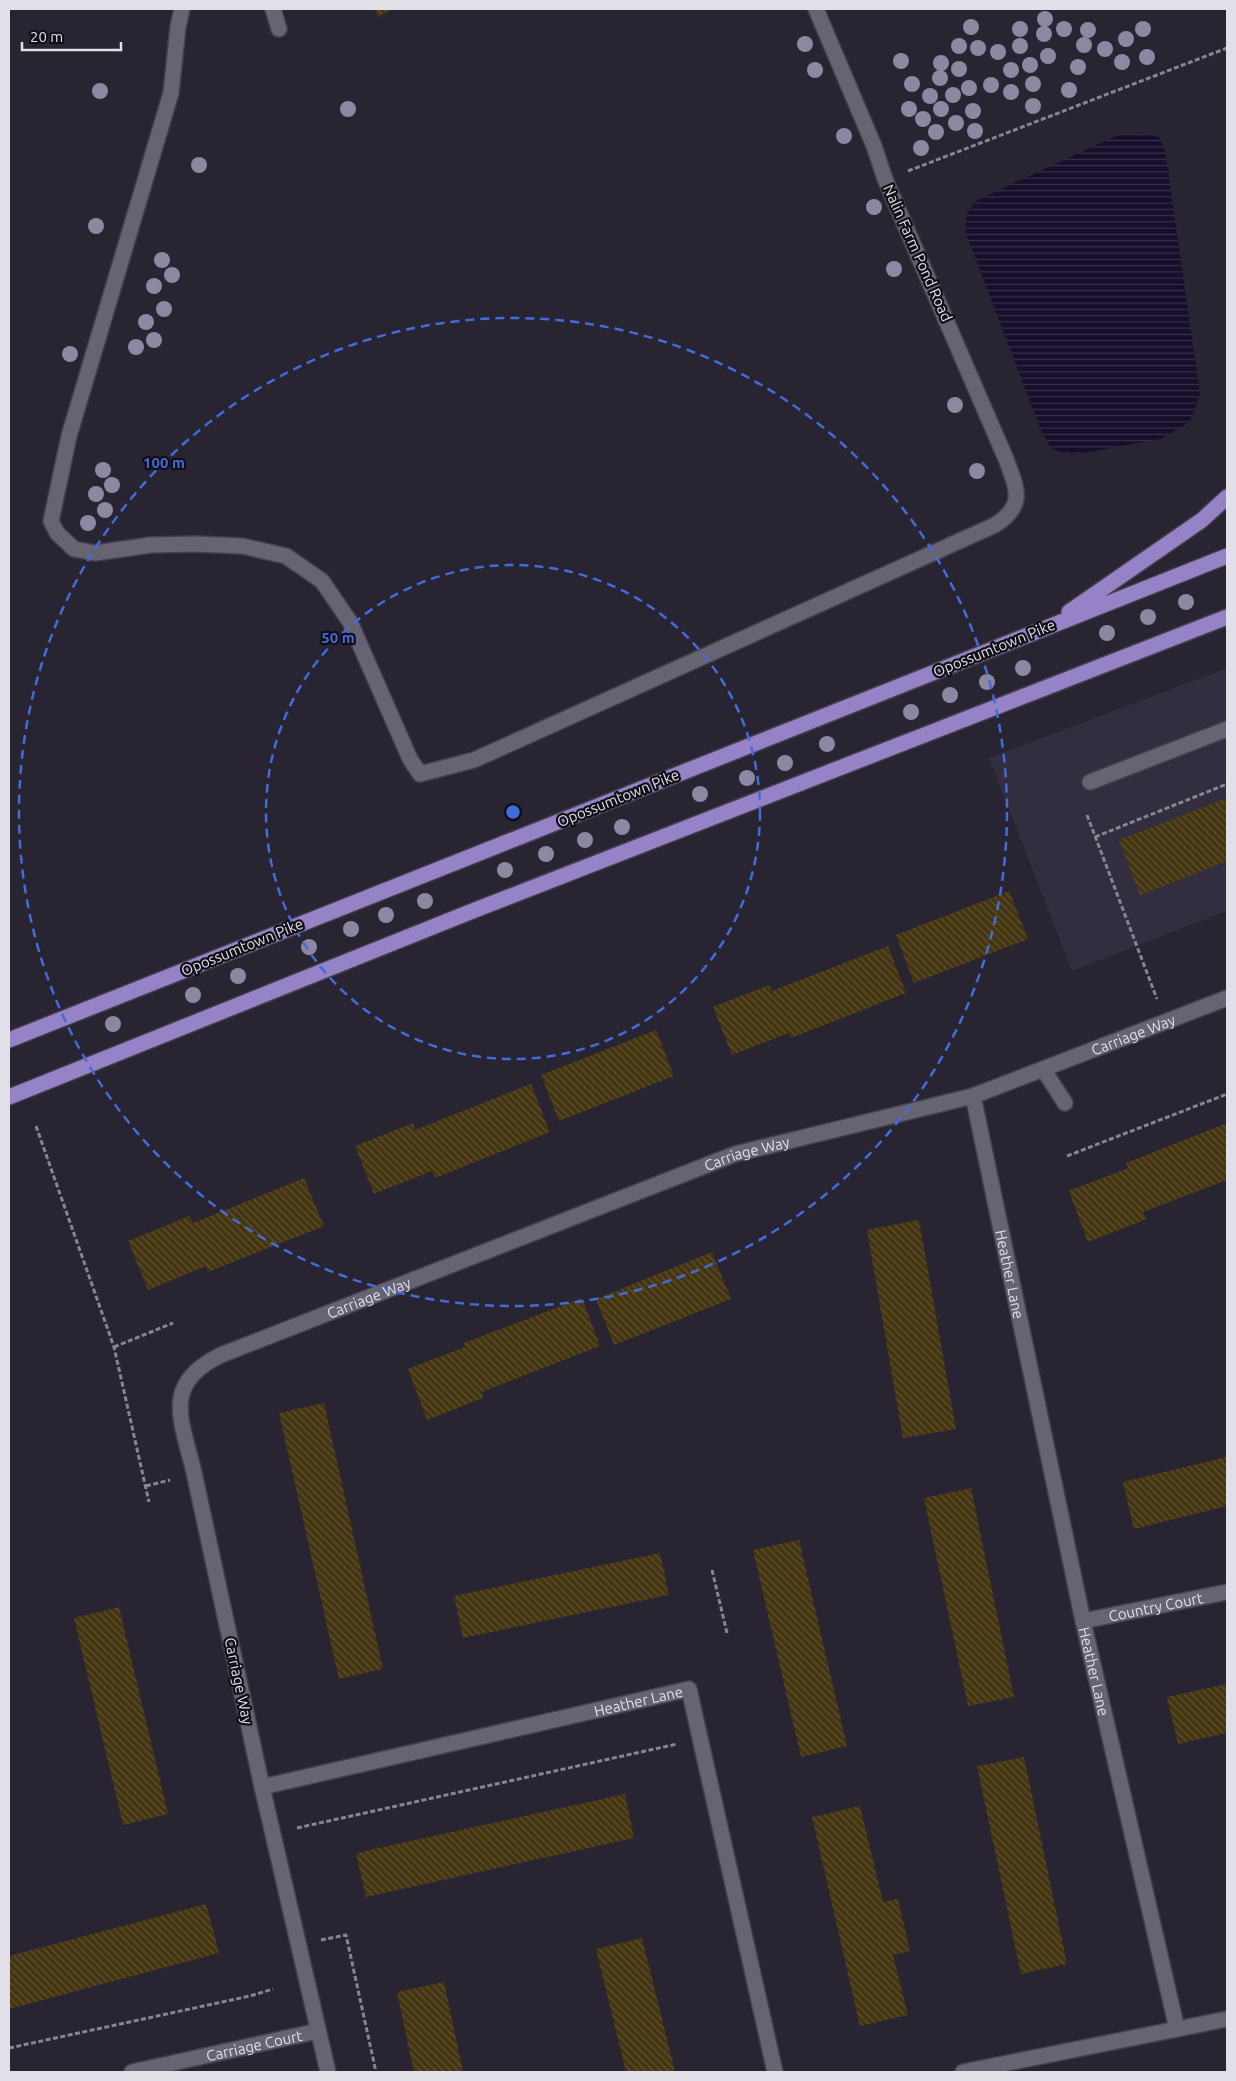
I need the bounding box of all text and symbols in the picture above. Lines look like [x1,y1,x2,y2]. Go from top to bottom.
scale bar [22,20,121,52]
text: 20 m [30,28,63,45]
street label: Nalin Farm Pond Road [880,182,956,324]
text: 100 m [143,454,185,471]
street label: Opossumtown Pike [930,616,1058,680]
text: 50 m [321,629,355,646]
street label: Opossumtown Pike [554,766,682,830]
centre of rings [504,803,522,821]
street label: Opossumtown Pike [178,915,306,979]
street label: Carriage Way [1089,1010,1177,1058]
street label: Carriage Way [701,1133,791,1174]
street label: Heather Lane [993,1228,1028,1320]
street label: Carriage Way [324,1273,413,1321]
street label: Country Court [1107,1589,1204,1624]
street label: Heather Lane [1076,1625,1113,1717]
street label: Carriage Way [221,1636,257,1726]
street label: Heather Lane [592,1682,684,1719]
street label: Carriage Court [204,2026,304,2064]

